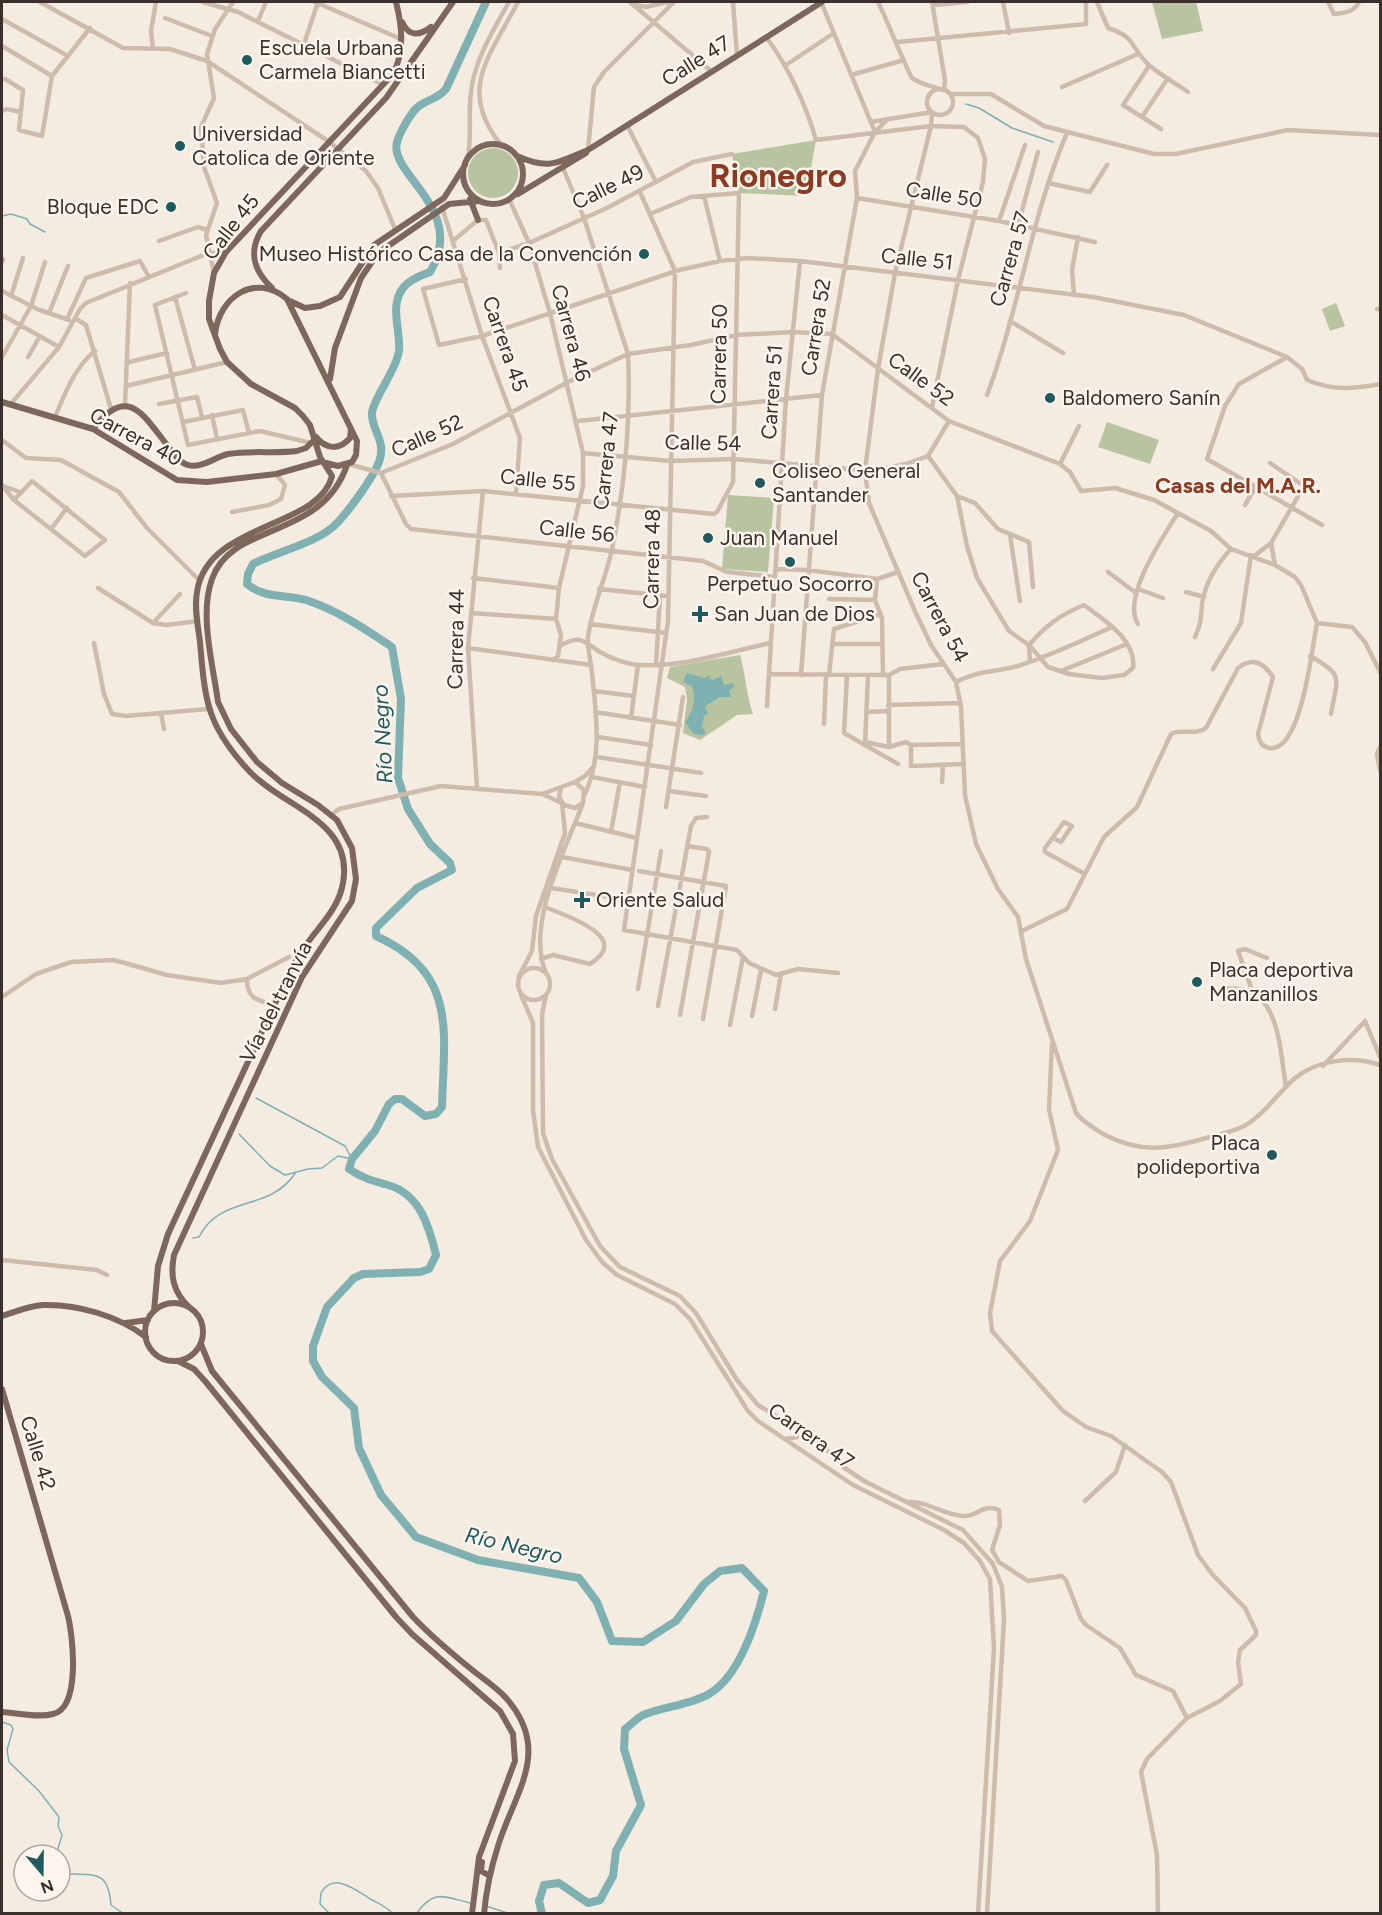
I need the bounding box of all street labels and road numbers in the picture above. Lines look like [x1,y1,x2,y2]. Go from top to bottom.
street label: Calle 47 [657,30,735,91]
street label: Calle 49 [568,159,648,215]
street label: Calle 50 [904,176,984,213]
street label: Calle 45 [197,189,264,265]
street label: Carrera 57 [984,208,1035,309]
street label: Calle 51 [880,242,954,275]
street label: Carrera 52 [795,276,836,377]
street label: Carrera 46 [547,282,596,384]
street label: Carrera 45 [477,293,534,395]
street label: Carrera 50 [705,304,732,404]
street label: Carrera 51 [756,344,787,440]
street label: Calle 52 [883,346,959,411]
street label: Carrera 40 [86,402,187,471]
street label: Calle 52 [387,409,466,462]
street label: Carrera 47 [588,410,623,511]
street label: Calle 54 [664,429,742,456]
street label: Calle 55 [499,463,577,496]
street label: Carrera 48 [638,509,665,609]
street label: Calle 56 [538,514,616,547]
street label: Carrera 54 [906,567,975,667]
street label: Carrera 44 [442,588,469,689]
street label: Vía del tranvía [234,937,317,1067]
street label: Carrera 47 [764,1397,859,1474]
street label: Calle 42 [15,1413,62,1493]

